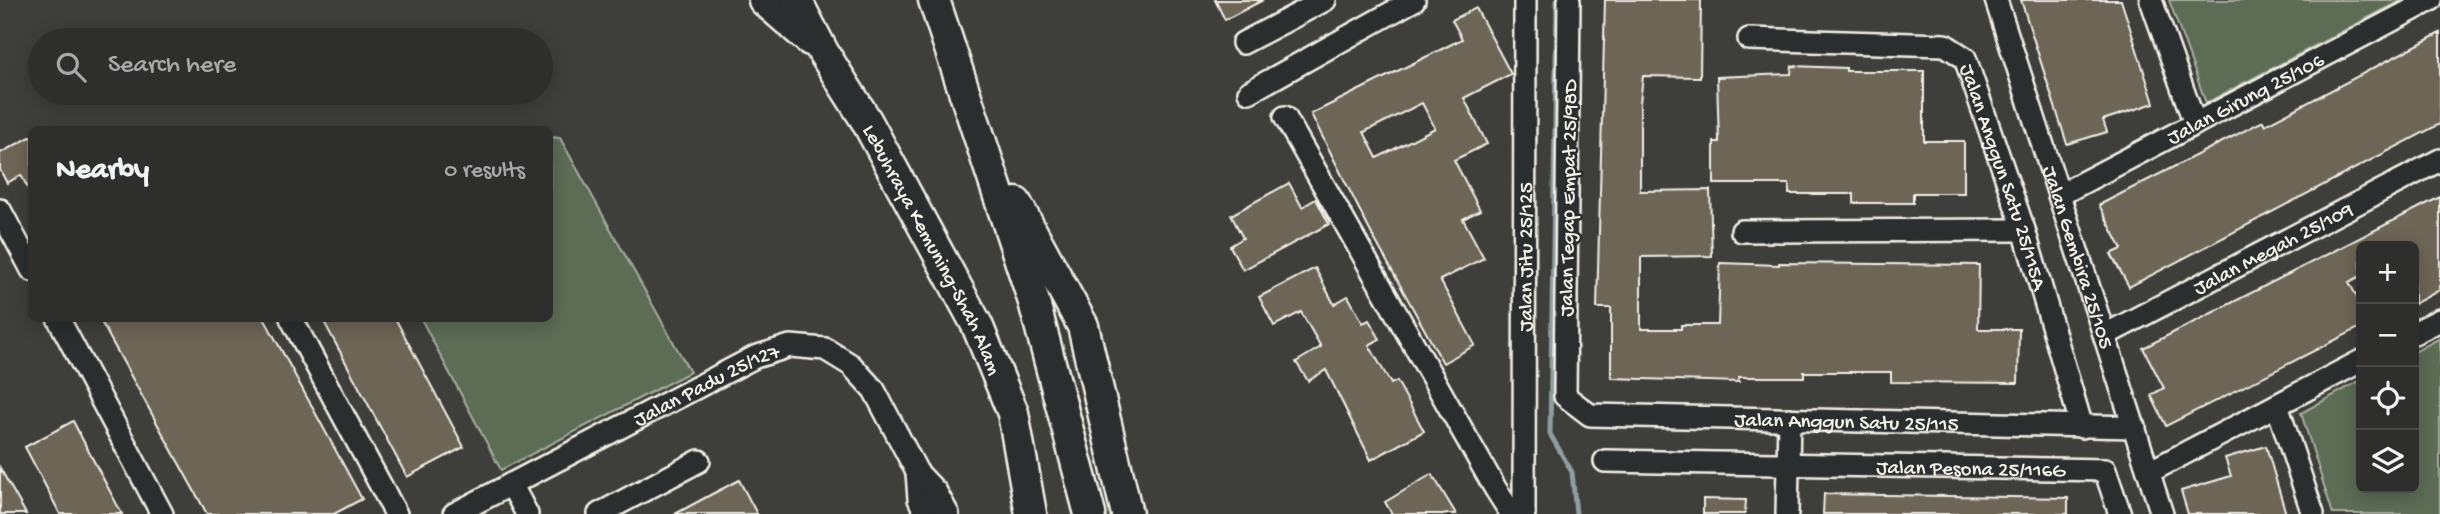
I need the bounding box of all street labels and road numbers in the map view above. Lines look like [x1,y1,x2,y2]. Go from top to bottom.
street label: Jalan Girung 25/106 [2164,49,2330,152]
street label: Jalan Anggun Satu 25/115A [1952,61,2050,295]
street label: Jalan Tegap Empat 25/98D [1556,79,1585,317]
street label: Lebuhraya Kemuning-Shah Alam [855,121,1005,380]
street label: Jalan Gembira 25/105 [2034,163,2117,353]
street label: Jalan Jitu 25/125 [1515,182,1541,332]
street label: Jalan Megah 25/109 [2190,198,2359,303]
street label: Jalan Padu 25/127 [630,341,784,434]
street label: Jalan Anggun Satu 25/115 [1734,409,1959,439]
street label: Jalan Pesona 25/116G [1876,457,2066,485]

